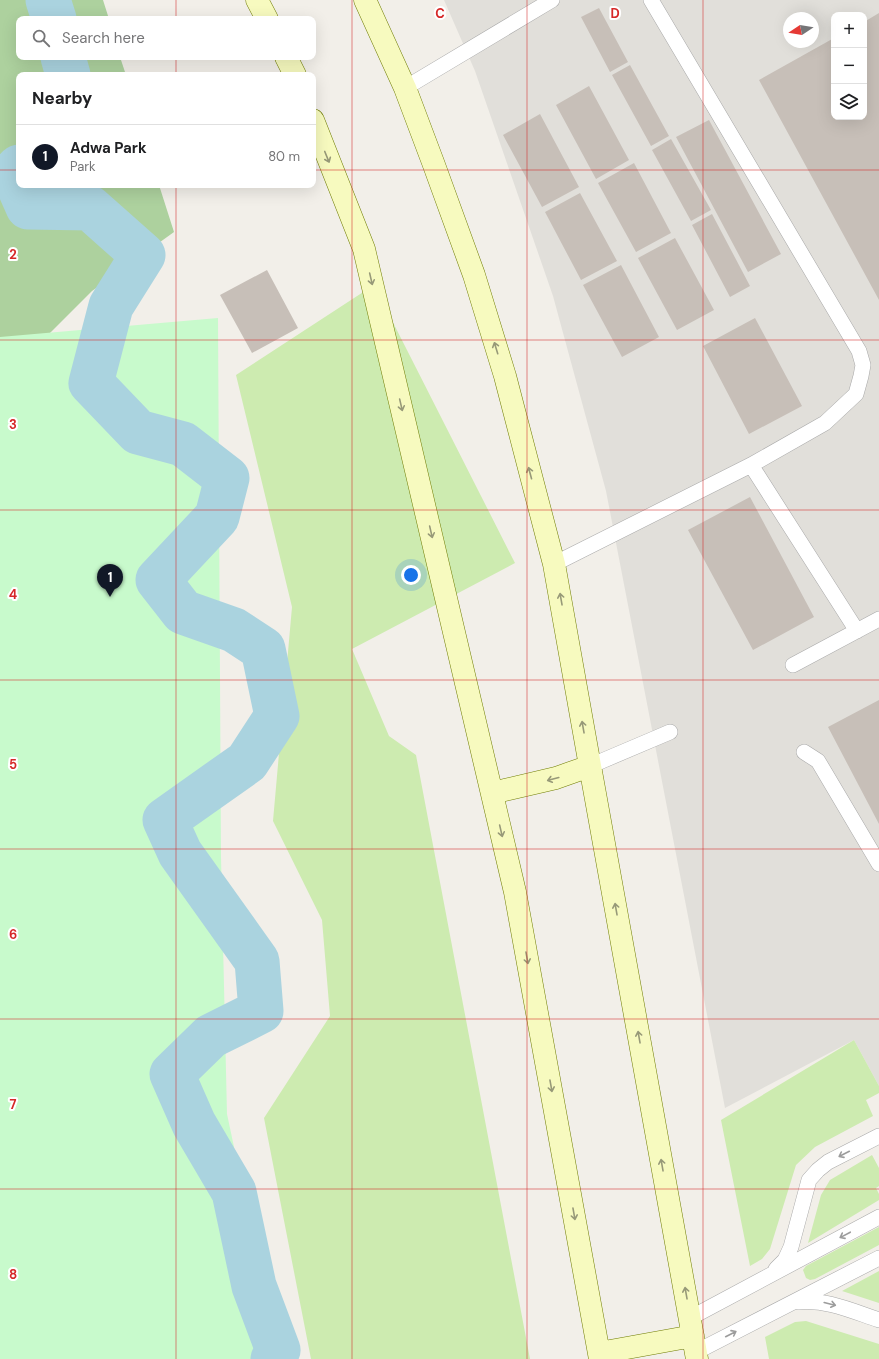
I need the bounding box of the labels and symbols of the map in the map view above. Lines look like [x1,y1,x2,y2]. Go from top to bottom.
text: C [435,5,445,22]
text: D [610,5,620,22]
north arrow [783,12,819,48]
one-way arrow [324,150,332,162]
text: 2 [9,246,17,263]
one-way arrow [367,272,375,285]
one-way arrow [492,341,499,354]
one-way arrow [397,399,405,412]
text: 3 [9,416,17,433]
one-way arrow [526,467,533,480]
one-way arrow [427,525,435,538]
pin: 1 [97,564,123,597]
your location [401,565,421,585]
text: 4 [9,586,17,603]
one-way arrow [556,593,564,606]
one-way arrow [579,721,587,734]
text: 5 [9,756,17,773]
one-way arrow [547,775,560,783]
one-way arrow [498,824,506,837]
one-way arrow [611,903,619,916]
text: 6 [9,926,17,943]
one-way arrow [524,952,532,965]
one-way arrow [635,1031,643,1044]
one-way arrow [547,1079,555,1092]
text: 7 [10,1096,17,1113]
one-way arrow [838,1151,850,1158]
one-way arrow [658,1159,666,1172]
one-way arrow [570,1207,578,1220]
one-way arrow [839,1232,851,1239]
text: 8 [9,1266,17,1283]
one-way arrow [681,1287,689,1300]
one-way arrow [823,1300,836,1308]
one-way arrow [725,1330,737,1337]

